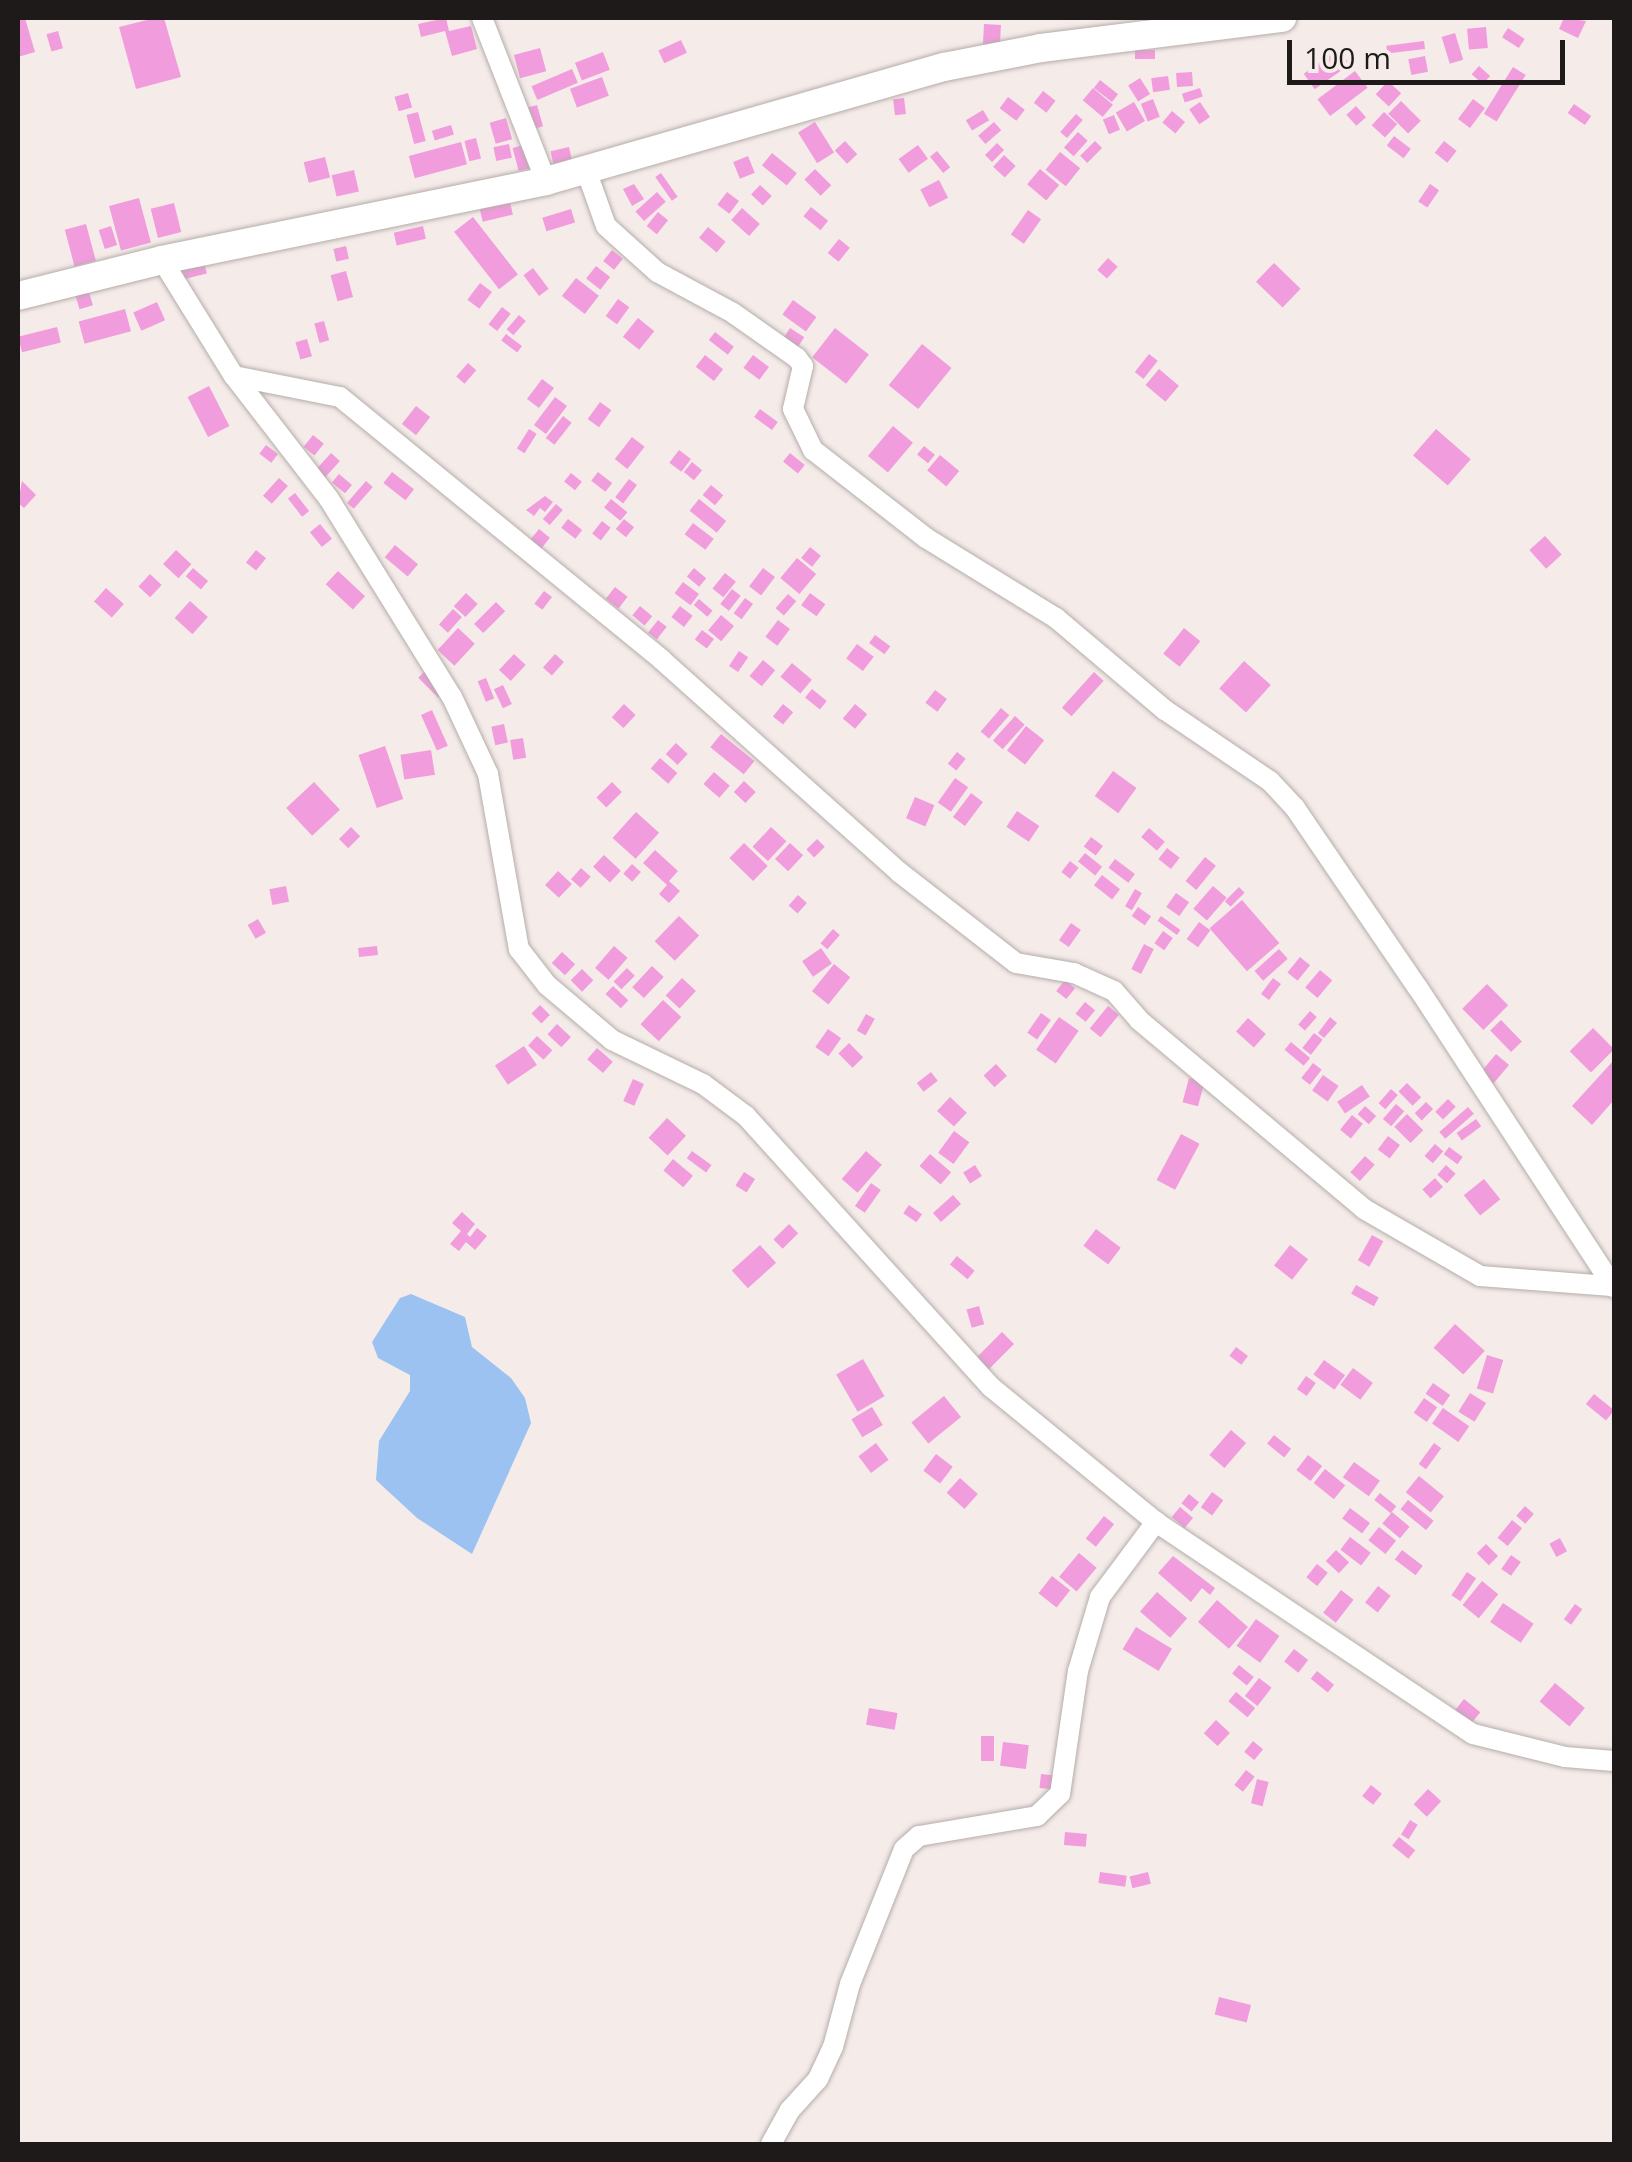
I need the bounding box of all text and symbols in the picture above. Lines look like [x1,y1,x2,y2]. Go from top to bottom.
scale bar [1292,20,1570,82]
text: 100 m [1304,37,1391,78]

